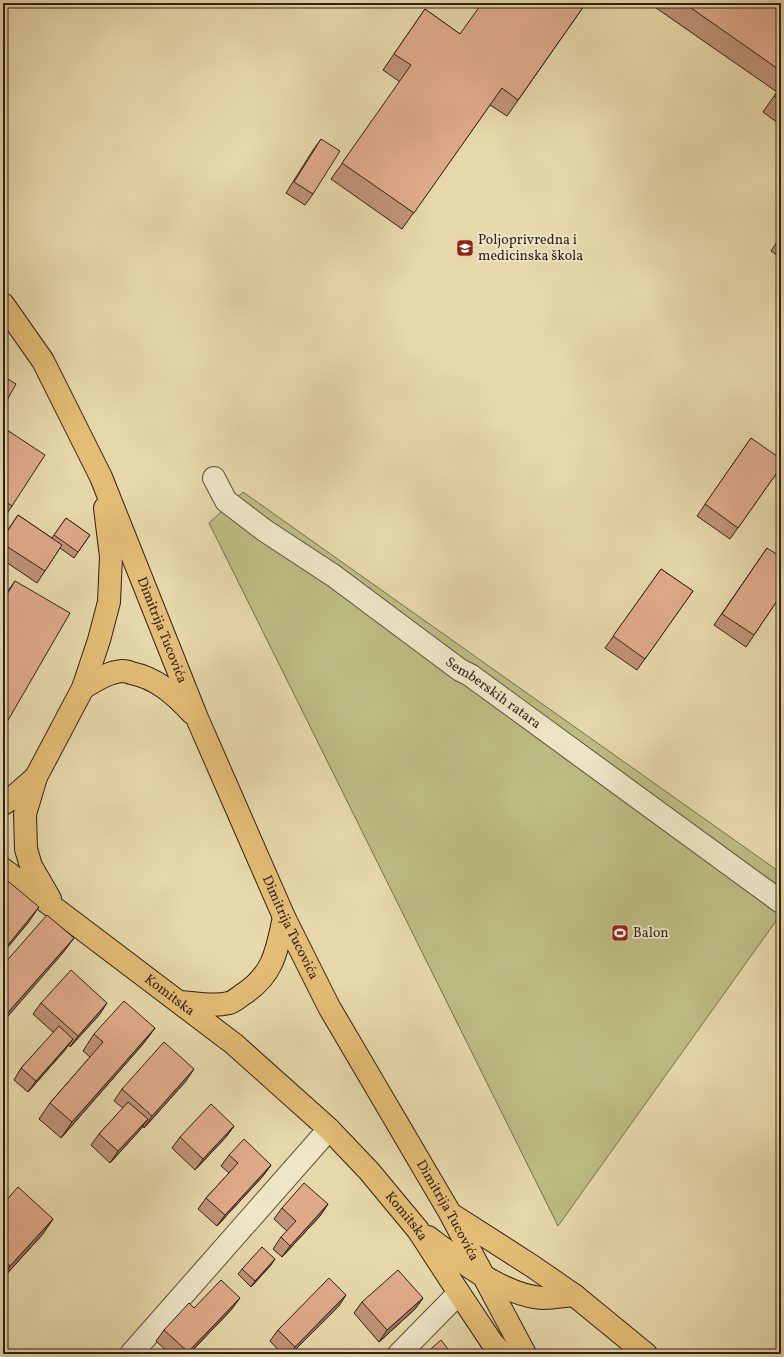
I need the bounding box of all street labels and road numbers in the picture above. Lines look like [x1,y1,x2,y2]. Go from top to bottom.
street label: Dimitrija Tucovića [132,574,192,686]
street label: Semberskih ratara [441,653,545,733]
street label: Dimitrija Tucovića [257,872,323,983]
street label: Komitska [141,970,199,1020]
street label: Dimitrija Tucovića [411,1156,483,1264]
street label: Komitska [381,1188,432,1245]

